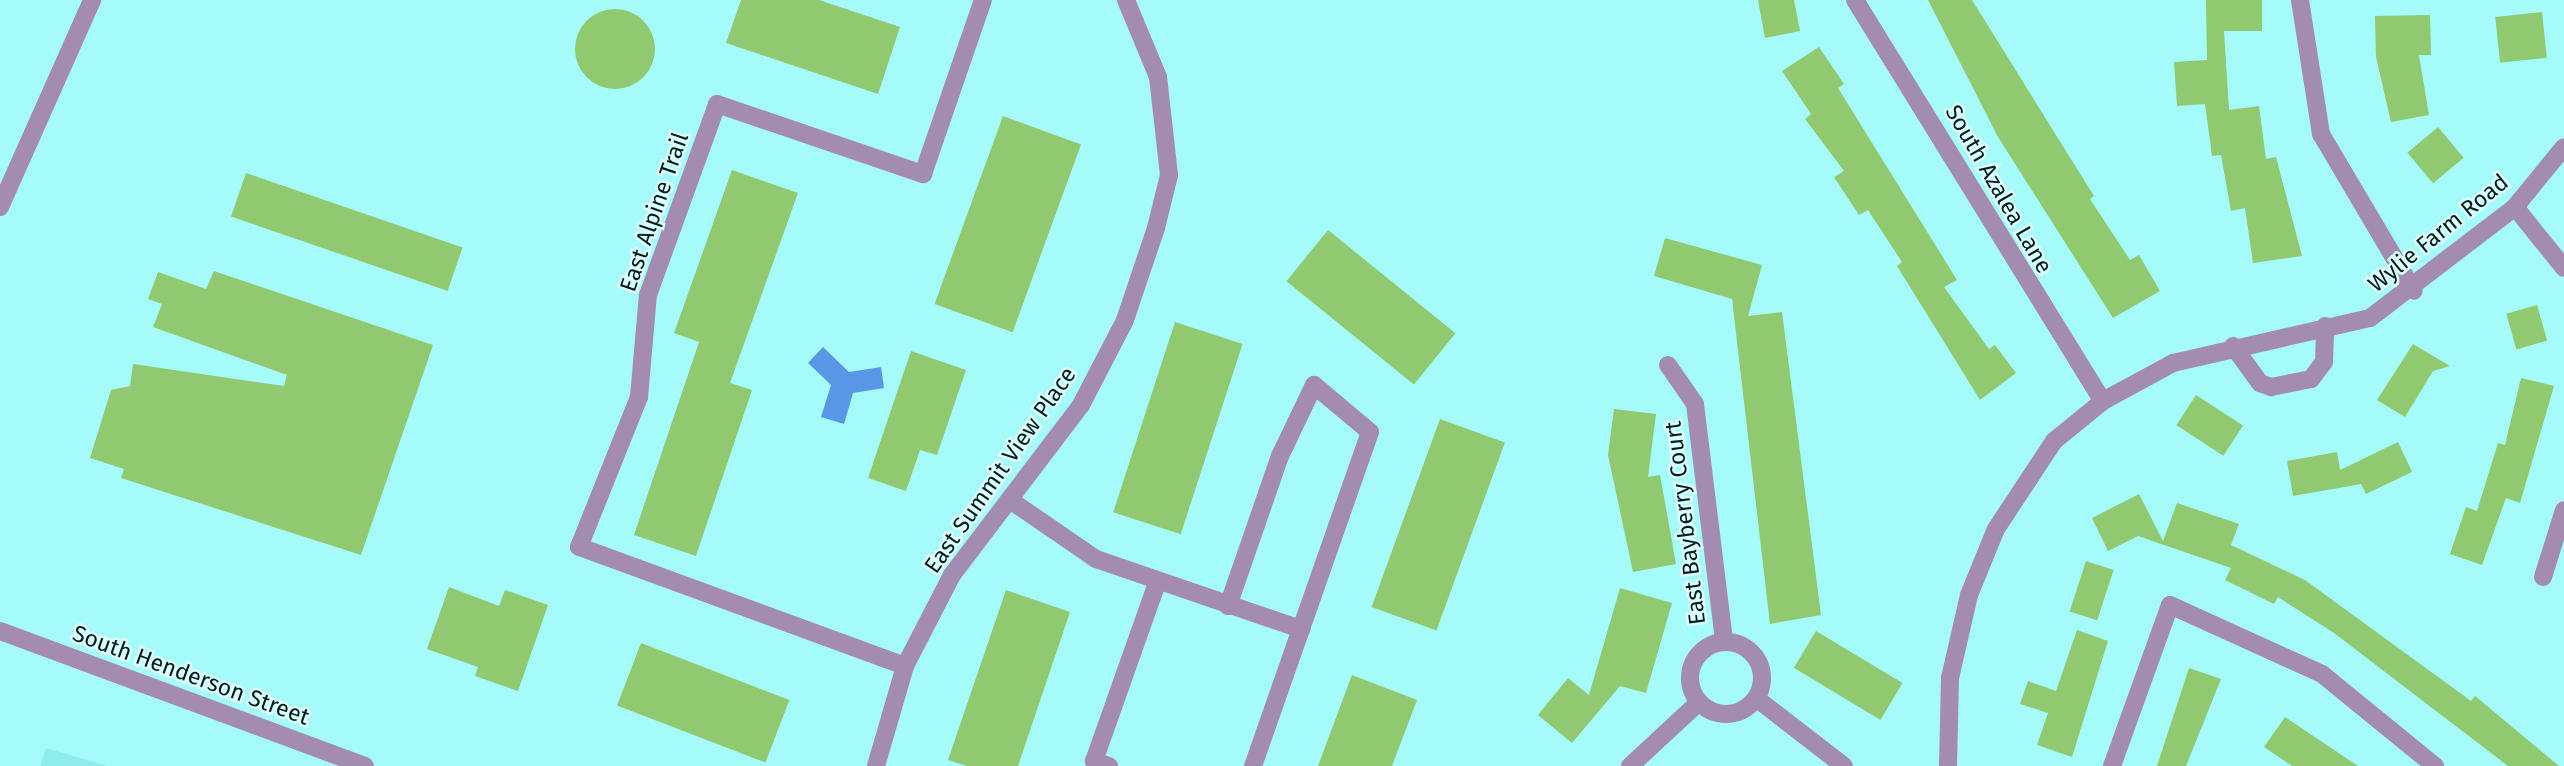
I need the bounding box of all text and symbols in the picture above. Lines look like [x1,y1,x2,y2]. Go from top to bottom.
street label: South Azalea Lane [1940,100,2058,278]
street label: East Alpine Trail [614,129,694,295]
street label: Wylie Farm Road [2362,168,2514,298]
street label: East Summit View Place [918,362,1082,578]
street label: East Bayberry Court [1659,420,1711,626]
street label: South Henderson Street [69,619,313,731]

